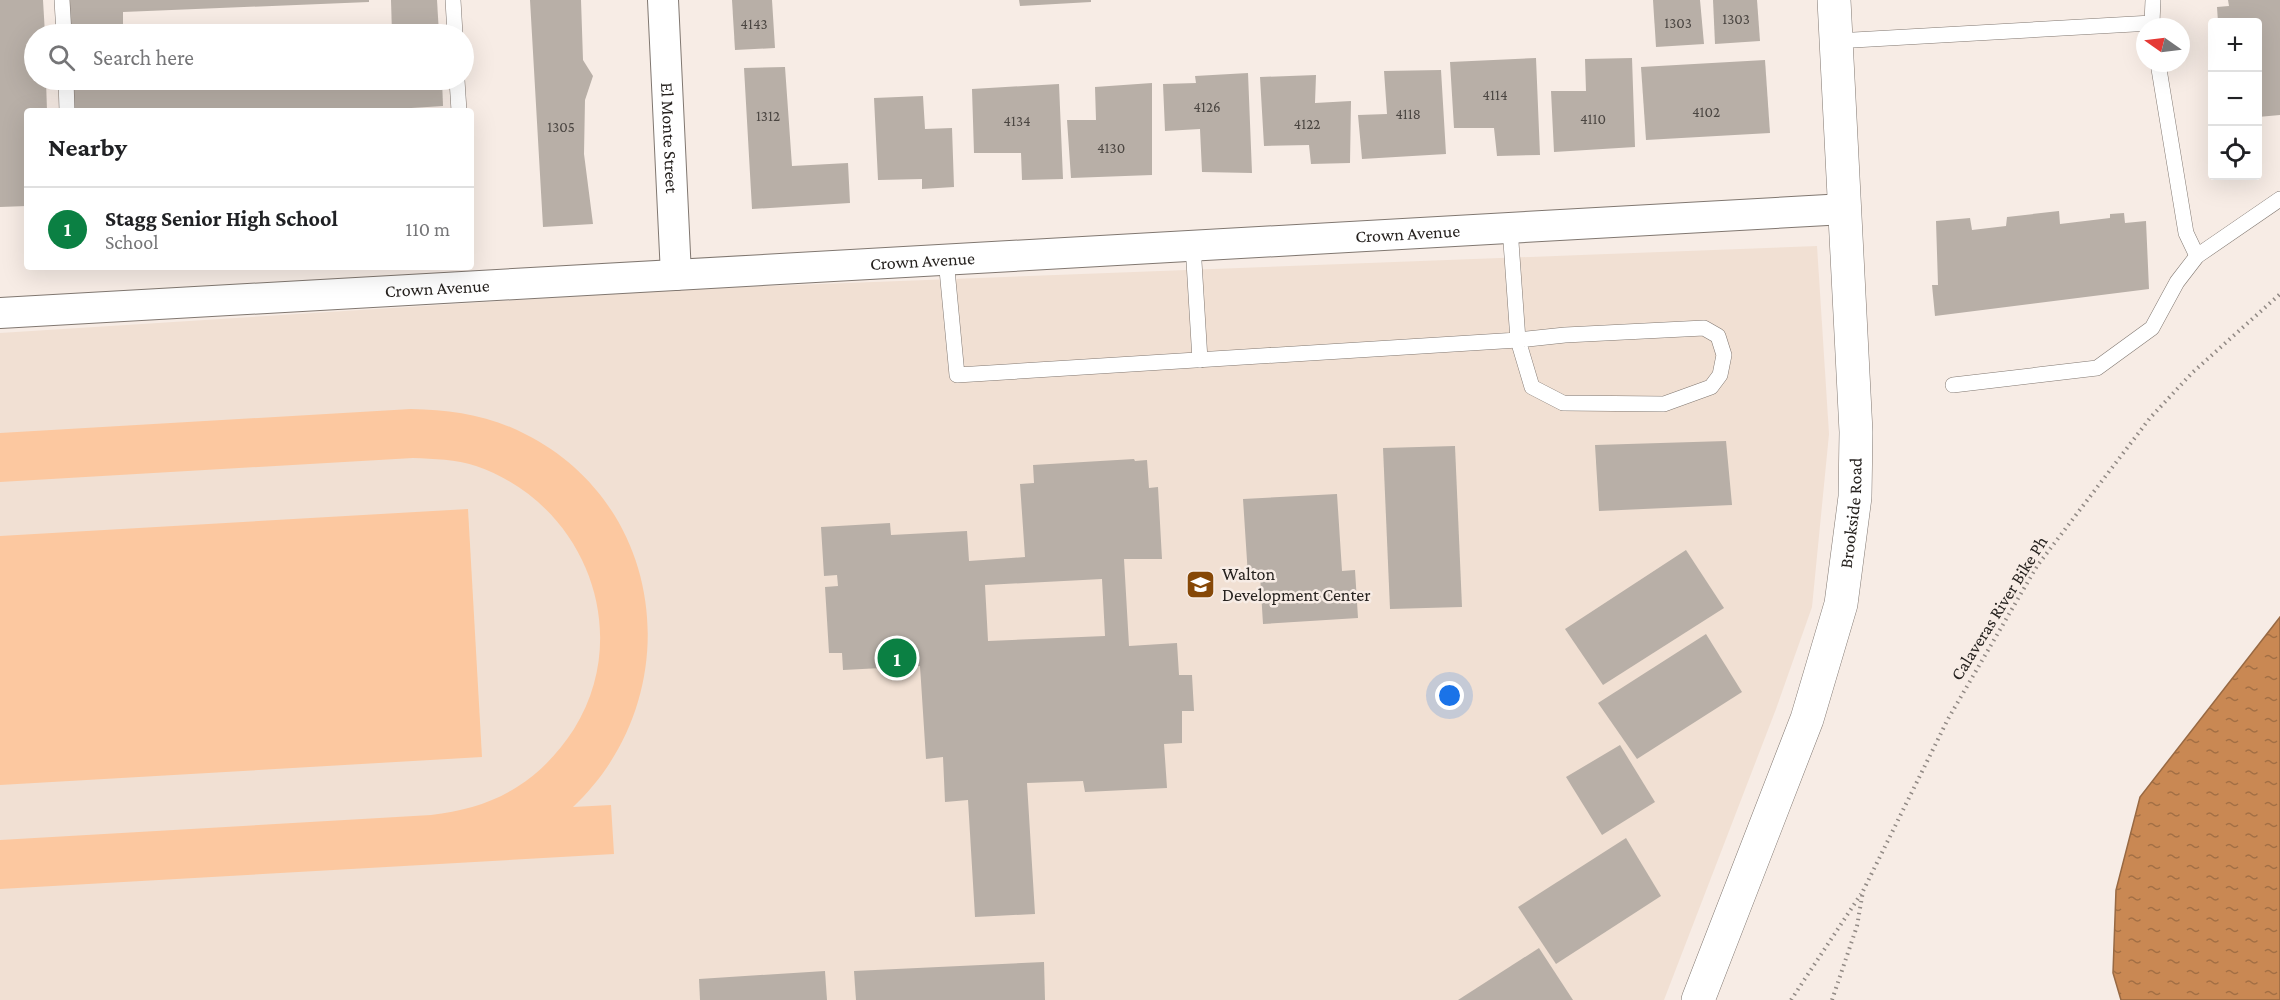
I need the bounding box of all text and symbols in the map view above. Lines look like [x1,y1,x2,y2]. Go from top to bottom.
house number: 1303 [1722,11,1750,27]
house number: 1303 [1664,15,1692,31]
house number: 4143 [740,16,768,32]
north arrow [2136,18,2190,72]
map controls [2208,18,2262,180]
button: + [2208,18,2262,72]
search box [24,24,474,90]
icon: search [45,41,78,74]
text: Search here [93,45,194,70]
button: − [2208,72,2262,126]
street label: El Monte Street [657,82,682,195]
house number: 4114 [1482,87,1508,103]
house number: 4126 [1193,99,1221,115]
house number: 4102 [1692,104,1720,120]
house number: 4118 [1395,106,1421,122]
house number: 1312 [756,108,780,124]
house number: 4110 [1580,111,1606,127]
house number: 4134 [1003,113,1031,129]
house number: 4122 [1294,116,1320,132]
house number: 1305 [547,119,575,135]
button: locate [2208,126,2262,180]
text: Nearby [48,133,127,162]
house number: 4130 [1097,140,1125,156]
text: Stagg Senior High School [105,206,338,231]
text: 1 [64,218,71,240]
text: 110 m [406,218,450,240]
street label: Crown Avenue [1355,221,1461,247]
text: School [105,231,158,253]
street label: Crown Avenue [870,248,976,274]
street label: Crown Avenue [384,275,490,301]
street label: Brookside Road [1836,457,1866,570]
street label: Calaveras River Bike Ph [1946,532,2052,684]
place label: Walton Development Center [1222,564,1371,605]
school or university icon: Walton Development Center [1185,568,1217,600]
pin: 1 [878,636,916,680]
your location [1435,681,1464,710]

